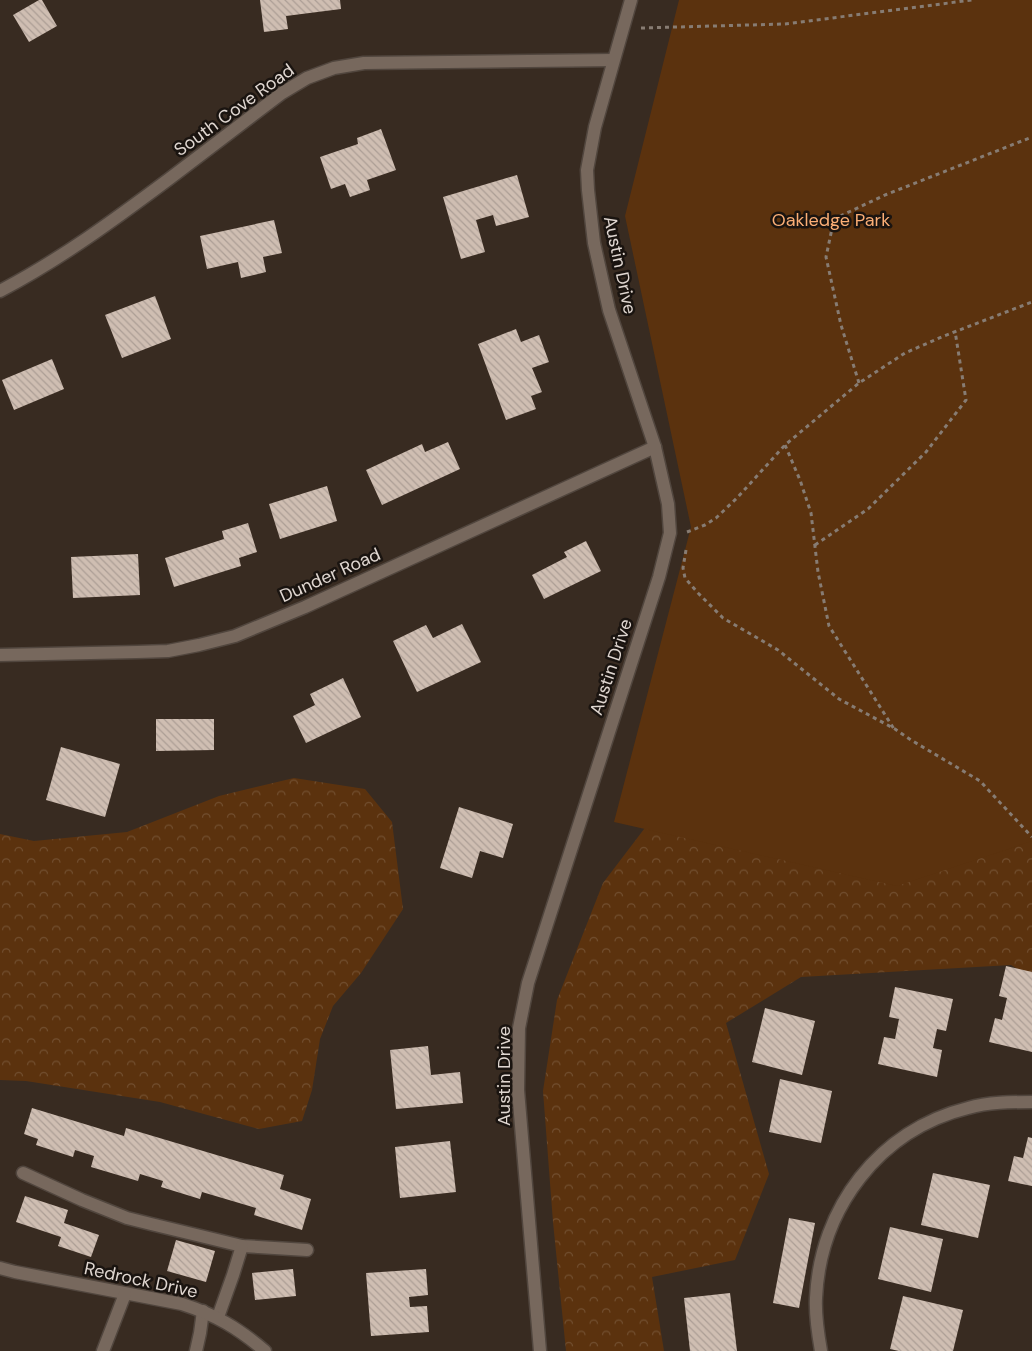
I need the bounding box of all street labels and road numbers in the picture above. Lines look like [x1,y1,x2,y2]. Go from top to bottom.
street label: South Cove Road [169,58,299,162]
street label: Austin Drive [598,214,642,316]
street label: Dunder Road [276,542,384,608]
street label: Austin Drive [584,616,638,718]
street label: Austin Drive [492,1026,516,1126]
street label: Redrock Drive [82,1256,200,1304]

